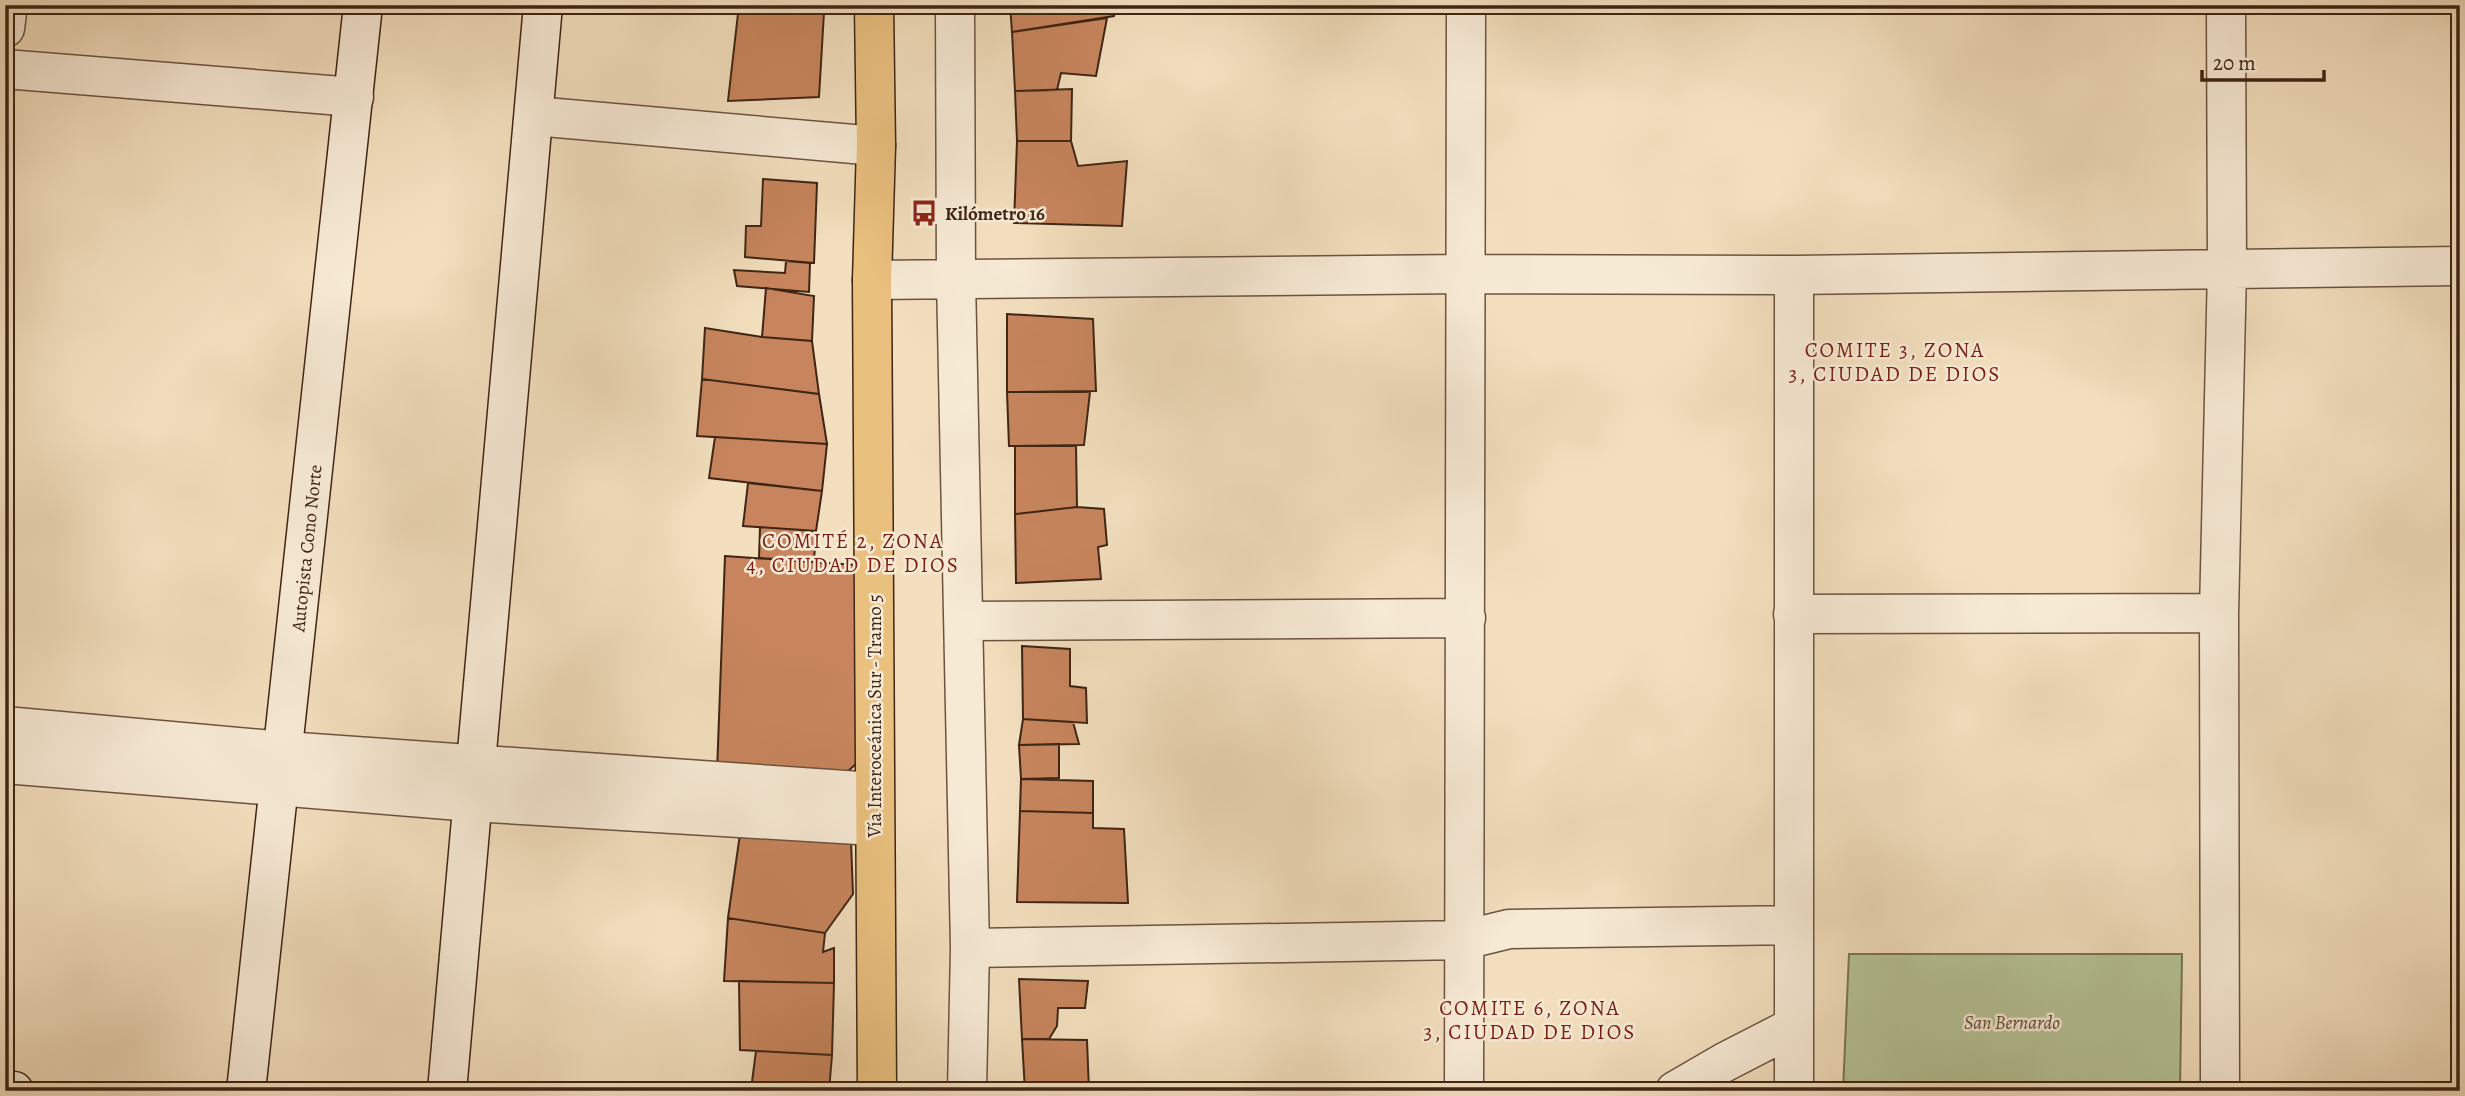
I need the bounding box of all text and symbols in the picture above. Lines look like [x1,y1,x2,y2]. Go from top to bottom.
scale bar [2202,38,2325,82]
text: 20 m [2213,49,2256,77]
bus stop icon: Kilómetro 16 [909,198,939,228]
place label: Kilómetro 16 [945,201,1045,227]
district label: COMITE 3, ZONA 3, CIUDAD DE DIOS [1789,336,2001,388]
street label: Autopista Cono Norte [285,463,329,634]
district label: COMITÉ 2, ZONA 4, CIUDAD DE DIOS [746,527,960,579]
street label: Vía Interoceánica Sur - Tramo 5 [862,594,888,839]
district label: COMITE 6, ZONA 3, CIUDAD DE DIOS [1424,994,1636,1046]
park label: San Bernardo [1964,1010,2060,1036]

